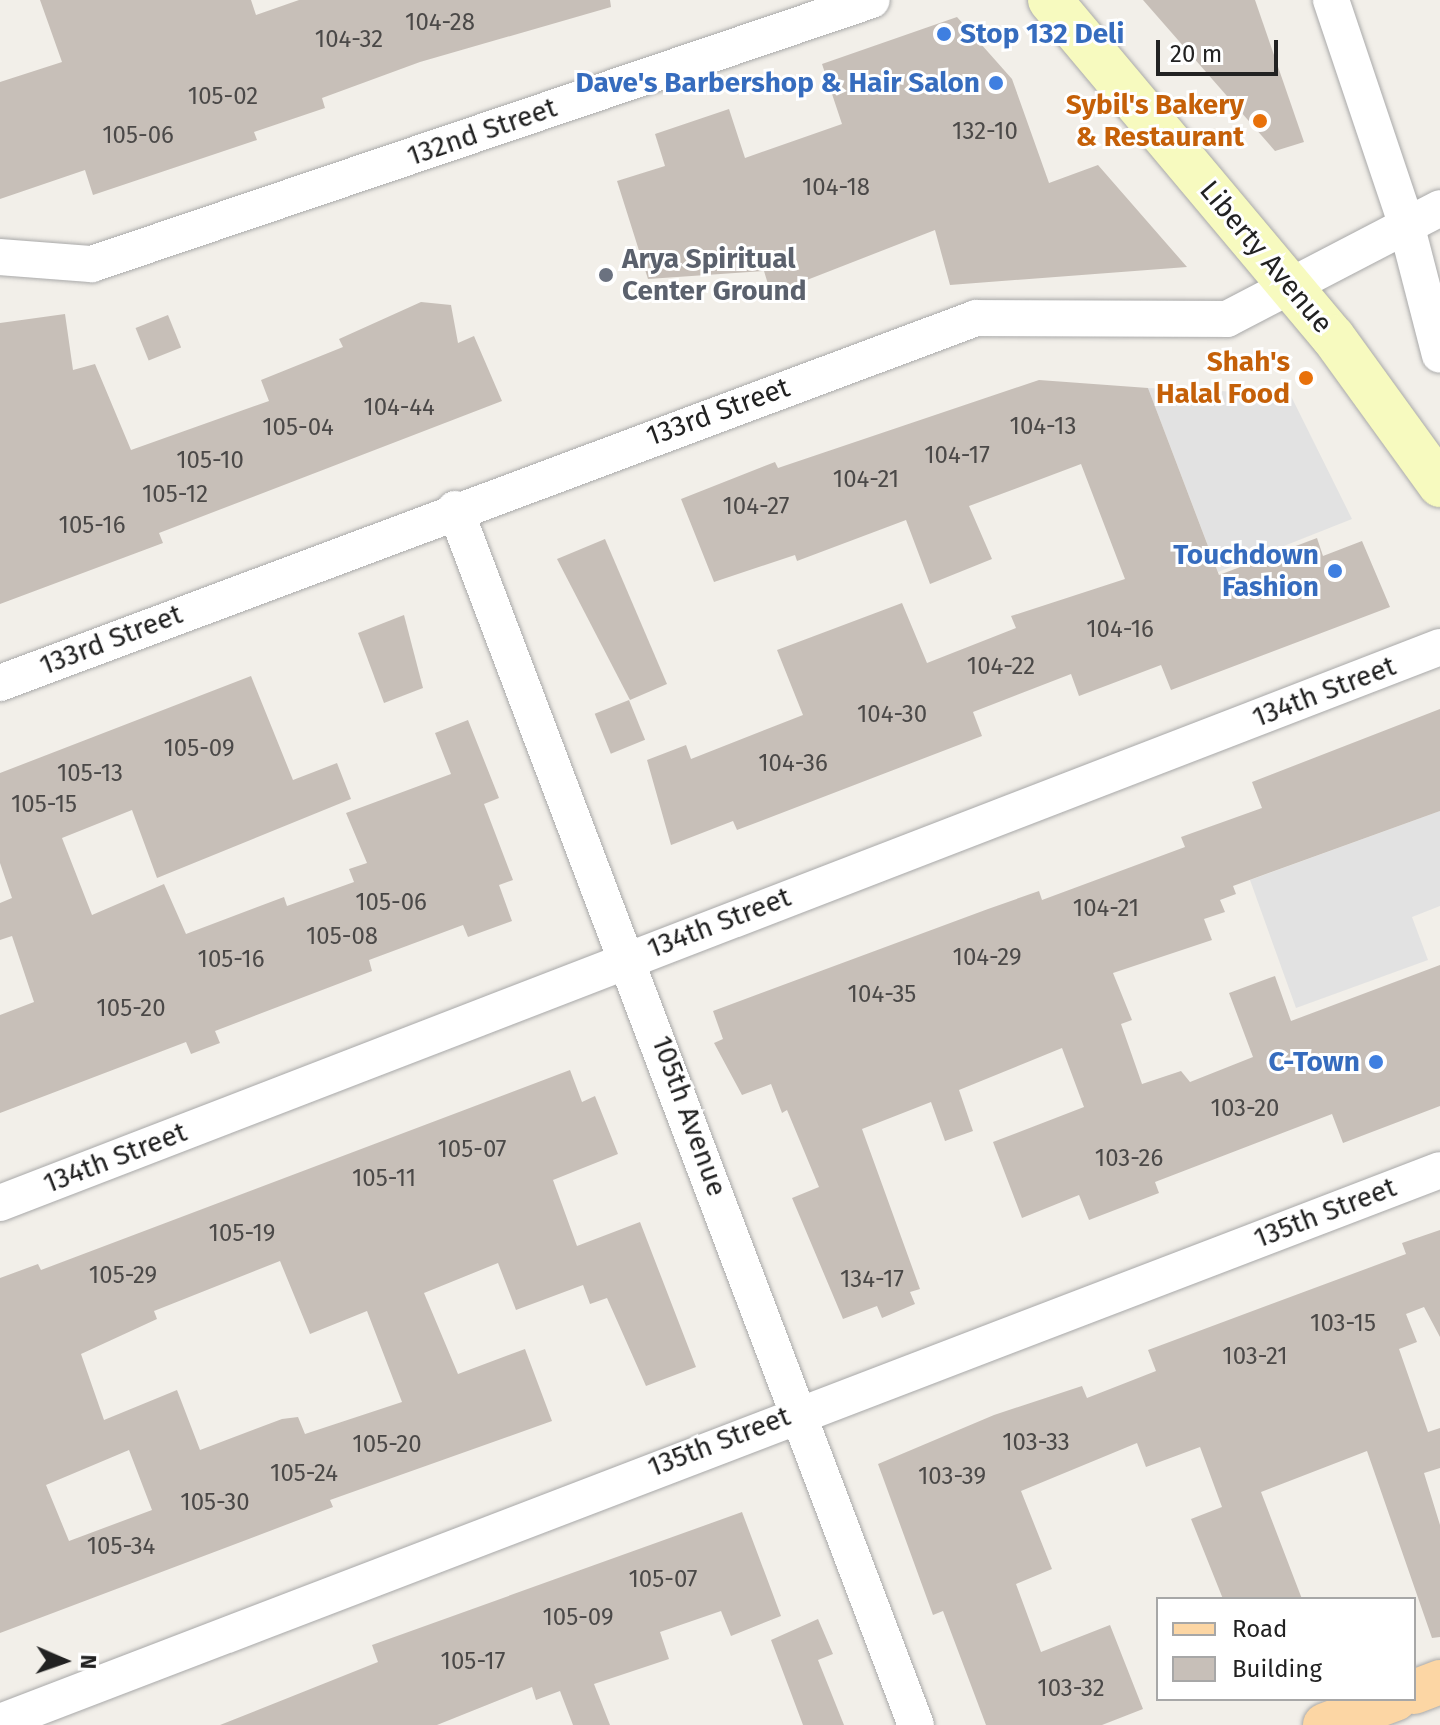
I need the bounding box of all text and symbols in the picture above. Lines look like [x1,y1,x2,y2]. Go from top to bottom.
house number: 104-28 [405,9,475,37]
place label: Stop 132 Deli [960,17,1124,51]
scale bar [1160,24,1282,74]
marker: Stop 132 Deli [935,25,953,43]
house number: 104-32 [315,26,383,54]
text: 20 m [1170,40,1222,68]
place label: Dave's Barbershop & Hair Salon [576,66,980,100]
marker: Dave's Barbershop & Hair Salon [987,74,1005,92]
house number: 105-02 [188,83,258,111]
place label: Sybil's Bakery & Restaurant [1066,88,1244,154]
street label: 132nd Street [403,91,561,173]
marker: Sybil's Bakery & Restaurant [1251,112,1269,130]
house number: 132-10 [952,118,1018,146]
house number: 105-06 [102,122,174,150]
house number: 104-18 [802,174,870,202]
street label: Liberty Avenue [1193,174,1339,340]
place label: Arya Spiritual Center Ground [622,242,807,308]
marker: Arya Spiritual Center Ground [597,266,615,284]
place label: Shah's Halal Food [1156,345,1290,411]
marker: Shah's Halal Food [1297,369,1315,387]
street label: 133rd Street [642,371,794,453]
house number: 104-44 [363,394,435,422]
house number: 104-13 [1010,413,1076,441]
house number: 105-04 [262,414,334,442]
house number: 104-17 [924,442,990,470]
house number: 105-10 [176,447,244,475]
house number: 104-21 [833,466,899,494]
house number: 105-12 [142,481,208,509]
house number: 104-27 [722,493,790,521]
house number: 105-16 [59,512,125,540]
place label: Touchdown Fashion [1173,538,1319,604]
marker: Touchdown Fashion [1326,562,1344,580]
street label: 133rd Street [35,597,187,683]
house number: 104-16 [1086,616,1154,644]
street label: 134th Street [1248,649,1400,735]
house number: 104-22 [967,653,1035,681]
house number: 104-30 [857,701,927,729]
house number: 105-09 [163,735,235,763]
house number: 104-36 [758,750,828,778]
house number: 105-13 [57,760,123,788]
house number: 105-15 [11,791,77,819]
street label: 134th Street [643,880,795,966]
house number: 105-06 [355,889,427,917]
house number: 104-21 [1073,895,1139,923]
house number: 105-08 [306,923,378,951]
house number: 104-29 [953,944,1021,972]
house number: 105-16 [198,946,264,974]
house number: 104-35 [848,981,916,1009]
house number: 105-20 [96,995,166,1023]
street label: 105th Avenue [644,1031,734,1201]
place label: C-Town [1269,1045,1360,1079]
marker: C-Town [1367,1053,1385,1071]
house number: 103-20 [1211,1095,1279,1123]
street label: 134th Street [39,1115,191,1201]
house number: 105-07 [437,1136,507,1164]
house number: 103-26 [1095,1145,1163,1173]
house number: 105-11 [352,1165,416,1193]
street label: 135th Street [1249,1170,1401,1256]
house number: 105-19 [209,1220,275,1248]
house number: 105-29 [89,1262,157,1290]
house number: 134-17 [840,1266,904,1294]
house number: 103-15 [1310,1310,1376,1338]
house number: 103-21 [1222,1343,1288,1371]
street label: 135th Street [643,1399,795,1485]
house number: 103-33 [1002,1429,1070,1457]
house number: 105-20 [352,1431,422,1459]
house number: 105-24 [270,1460,338,1488]
house number: 103-39 [918,1463,986,1491]
house number: 105-30 [180,1489,250,1517]
house number: 105-34 [87,1533,155,1561]
house number: 105-07 [628,1566,698,1594]
legend [1156,1597,1416,1701]
house number: 105-09 [542,1604,614,1632]
text: Road [1232,1615,1287,1643]
north arrow [24,1621,104,1701]
house number: 105-17 [441,1648,505,1676]
text: N [75,1654,102,1670]
text: Building [1232,1655,1322,1683]
house number: 103-32 [1037,1675,1105,1703]

